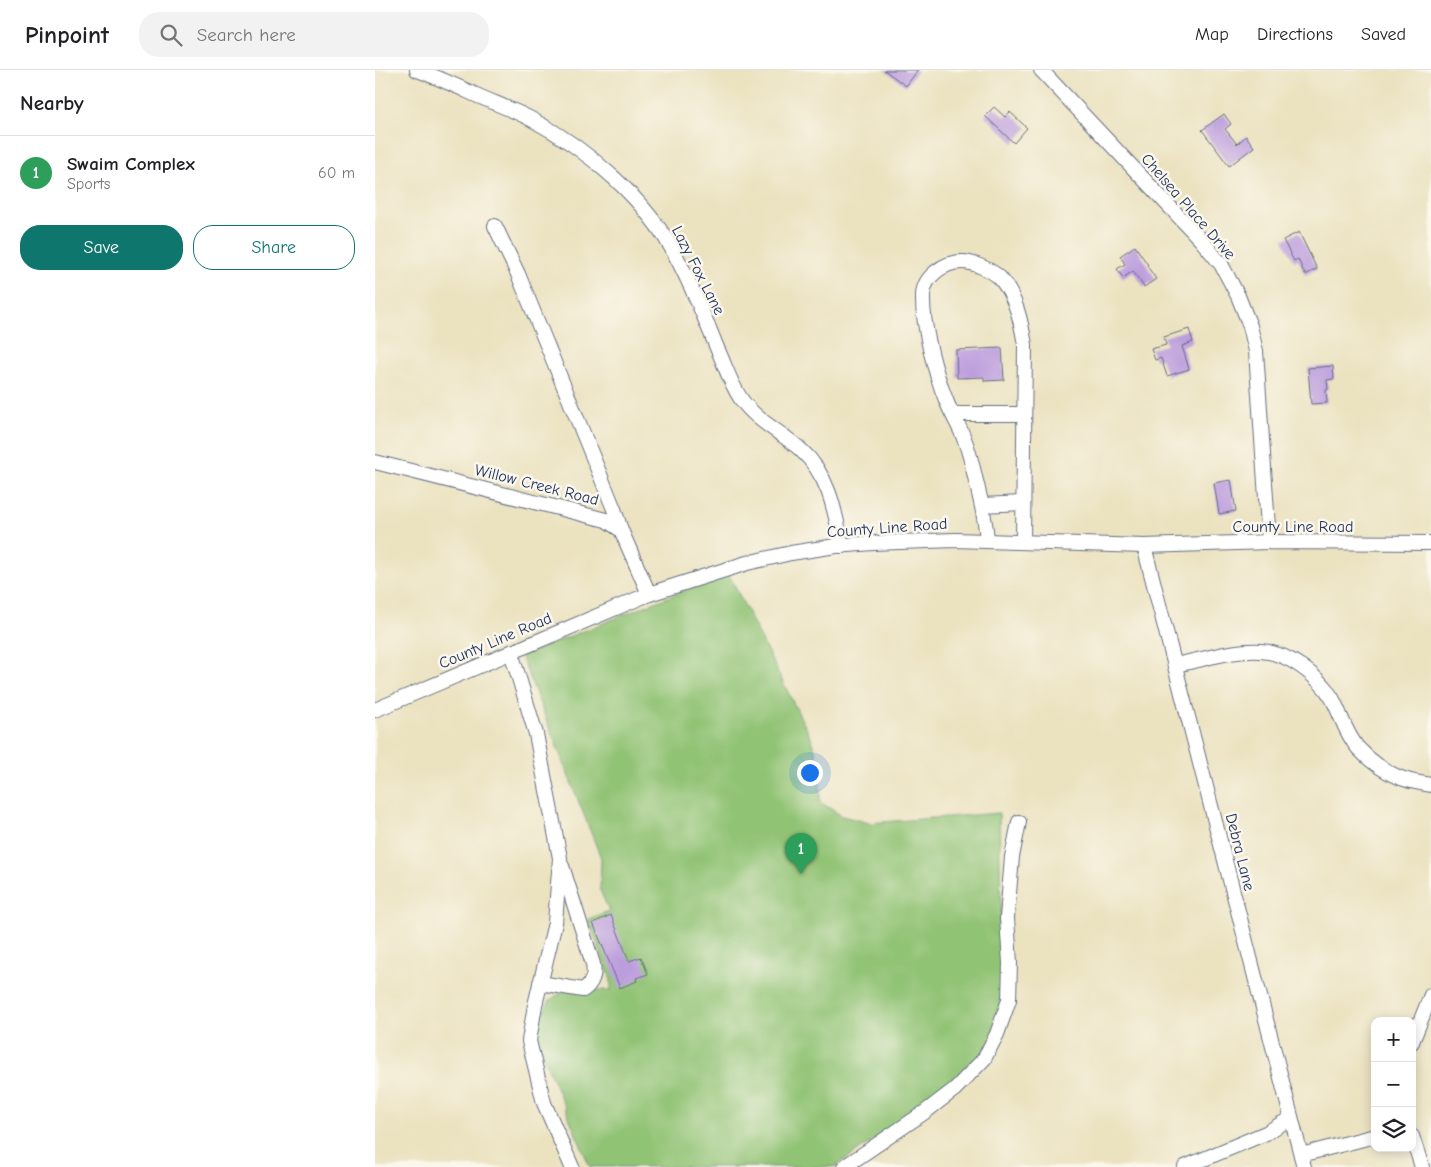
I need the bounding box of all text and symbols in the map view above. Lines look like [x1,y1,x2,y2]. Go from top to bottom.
search box [139,12,489,57]
text: Pinpoint [25,21,109,49]
icon: search [157,21,185,49]
text: Search here [197,24,296,46]
text: Map [1195,24,1229,45]
text: Directions [1257,24,1333,45]
text: Saved [1361,24,1406,45]
text: Nearby [20,91,84,115]
street label: Chelsea Place Drive [1137,150,1239,263]
text: Swaim Complex [67,153,195,175]
text: 1 [33,164,39,182]
text: 60 m [318,164,355,182]
text: Sports [67,175,110,193]
street label: Lazy Fox Lane [668,223,728,318]
button: Save [20,225,183,270]
button: Share [193,225,355,270]
street label: Willow Creek Road [473,461,601,509]
street label: County Line Road [826,515,948,541]
street label: County Line Road [1233,518,1353,536]
street label: County Line Road [436,609,554,673]
your location [797,760,823,786]
street label: Debra Lane [1222,812,1258,893]
pin: 1 [785,833,817,874]
map controls [1371,1017,1416,1152]
button: + [1371,1017,1416,1062]
button: − [1371,1062,1416,1107]
button: layers [1371,1107,1416,1152]

